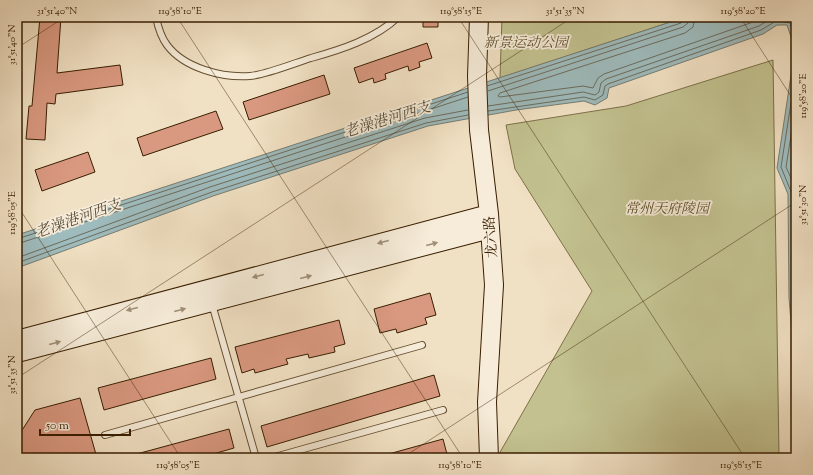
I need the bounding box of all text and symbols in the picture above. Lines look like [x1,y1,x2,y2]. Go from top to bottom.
text: 31°51'40"N [37,4,77,19]
text: 119°58'10"E [158,4,202,19]
text: 119°58'15"E [440,4,482,19]
text: 31°51'35"N [545,4,585,19]
text: 119°58'20"E [721,4,765,19]
text: 31°51'40"N [5,25,20,65]
park label: 新景运动公园 [484,34,570,54]
text: 119°58'20"E [796,74,811,118]
water label: 老澡港河西支 [341,97,435,144]
text: 31°51'30"N [796,185,811,225]
text: 119°58'05"E [5,191,20,235]
water label: 老澡港河西支 [33,194,126,244]
park label: 常州天府陵园 [625,200,711,220]
street label: 龙六路 [481,215,503,259]
one-way arrow [377,240,390,246]
one-way arrow [426,241,438,247]
one-way arrow [252,273,264,279]
one-way arrow [300,274,312,280]
one-way arrow [126,307,138,313]
one-way arrow [175,307,187,313]
one-way arrow [48,340,61,346]
text: 31°51'35"N [5,355,20,395]
scale bar [40,411,130,437]
text: 50 m [45,417,69,435]
text: 119°58'05"E [156,458,200,473]
text: 119°58'10"E [438,458,482,473]
text: 119°58'15"E [720,458,762,473]

